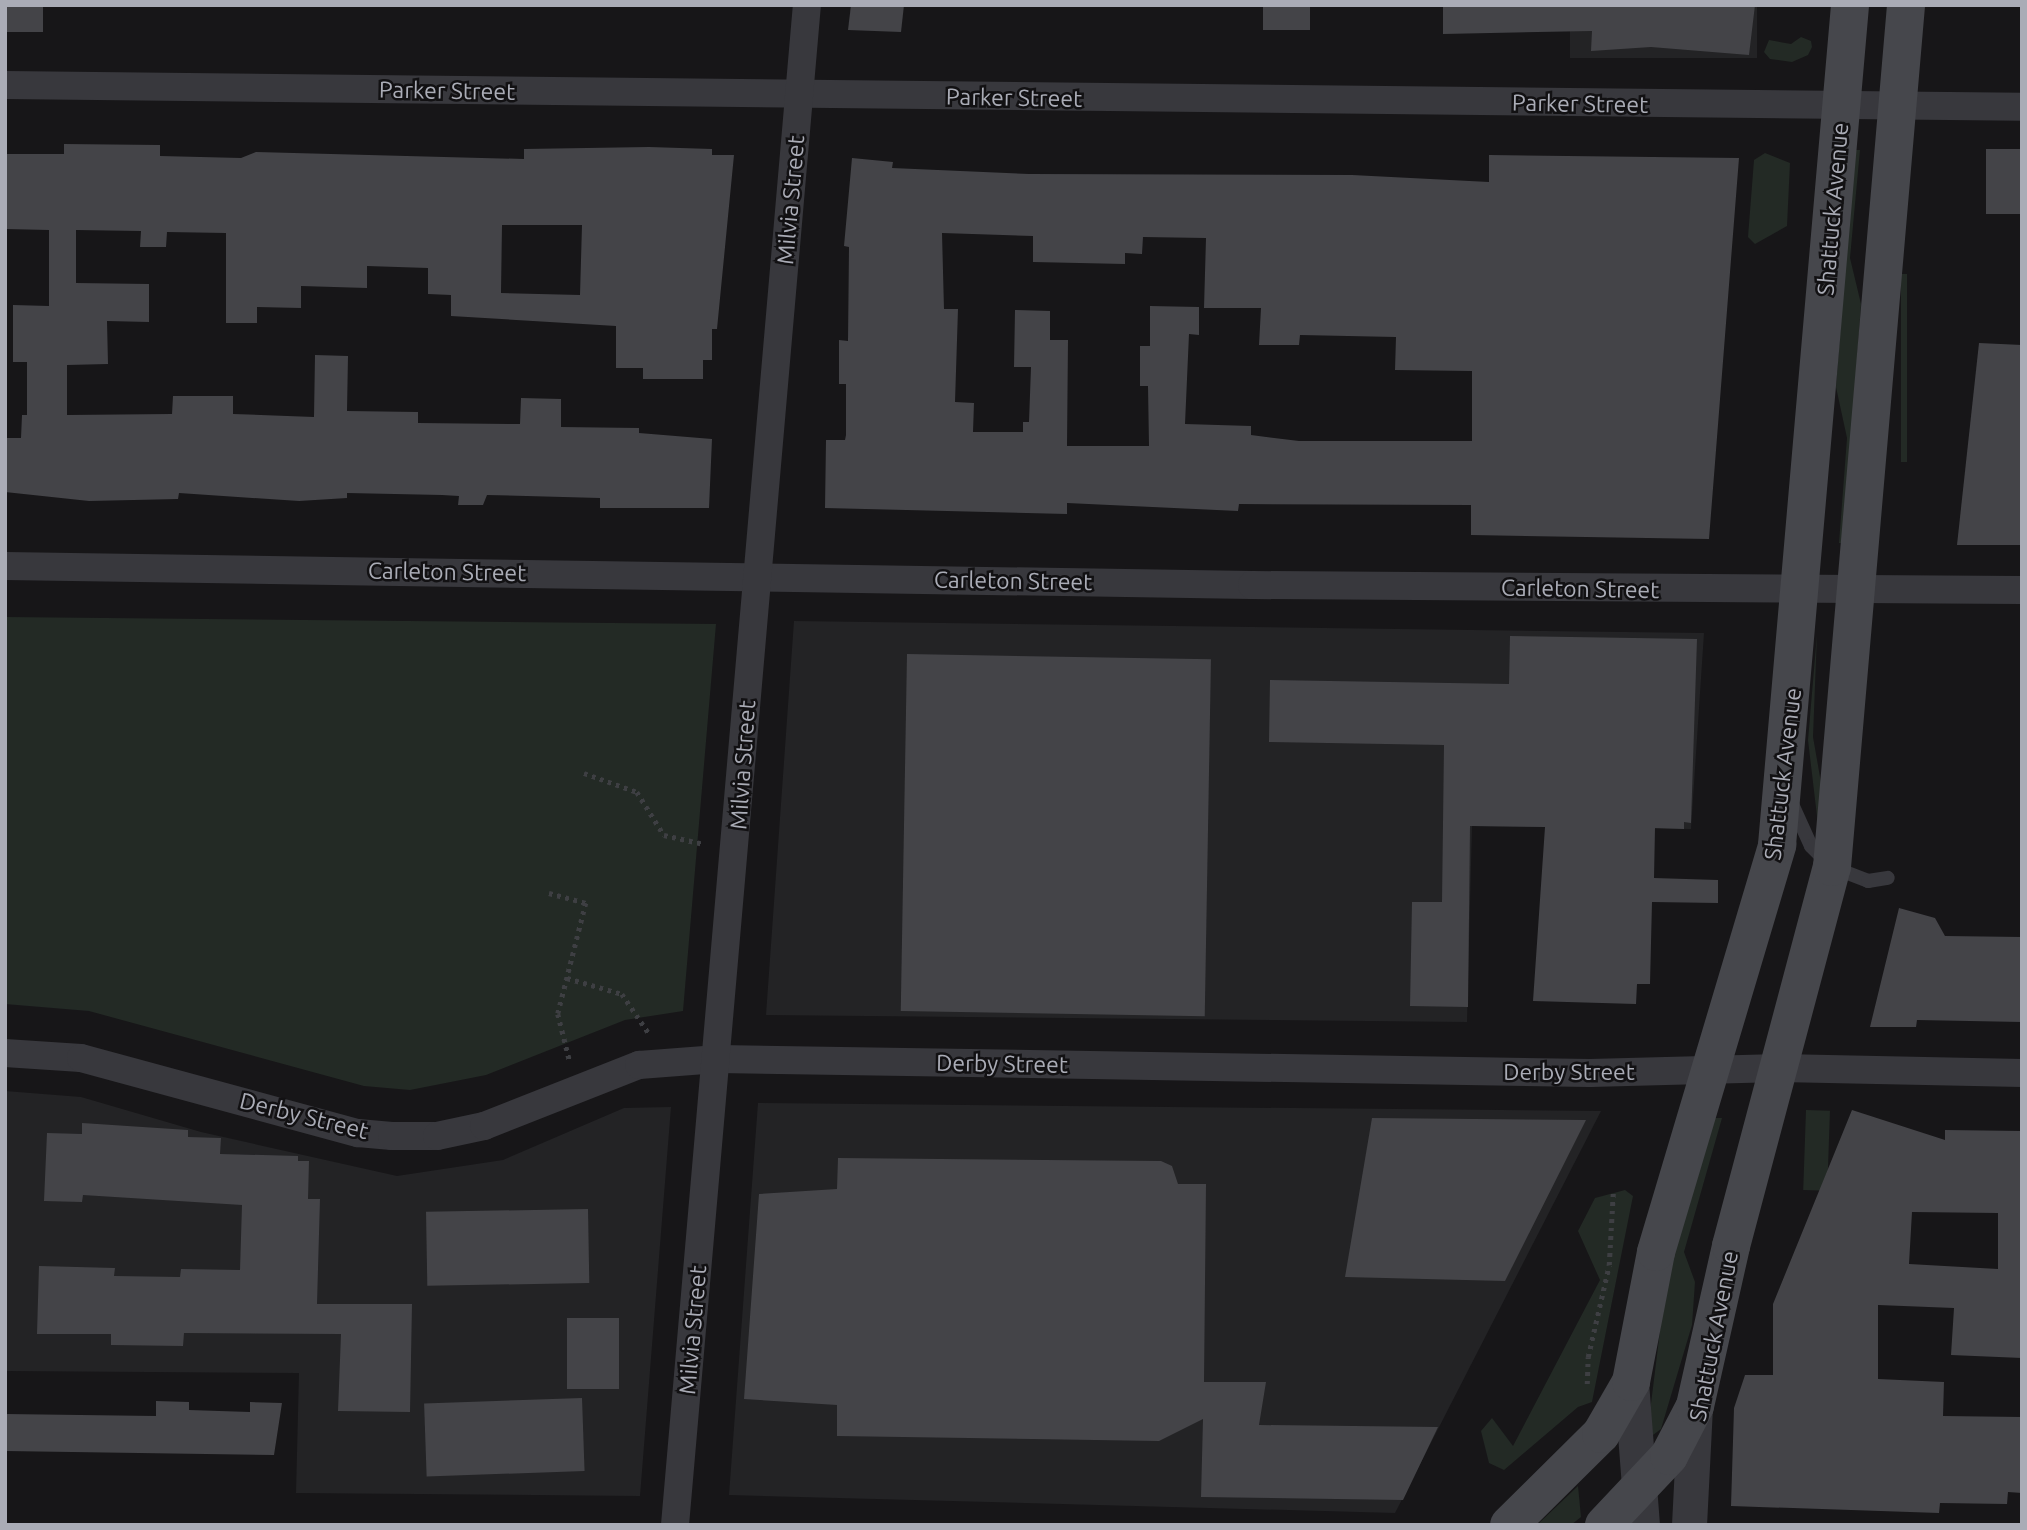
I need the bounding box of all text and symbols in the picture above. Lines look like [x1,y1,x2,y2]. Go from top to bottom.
street label: Parker Street [379,76,515,106]
street label: Parker Street [946,83,1082,113]
street label: Parker Street [1512,89,1648,119]
street label: Shattuck Avenue [1812,121,1854,297]
street label: Milvia Street [772,134,810,266]
street label: Carleton Street [368,557,526,587]
street label: Carleton Street [934,566,1092,596]
street label: Carleton Street [1501,574,1659,604]
street label: Shattuck Avenue [1759,686,1807,862]
street label: Milvia Street [725,699,761,831]
street label: Derby Street [936,1049,1068,1079]
street label: Derby Street [1503,1058,1635,1086]
street label: Derby Street [237,1087,371,1145]
street label: Shattuck Avenue [1684,1248,1744,1424]
street label: Milvia Street [674,1264,712,1396]

